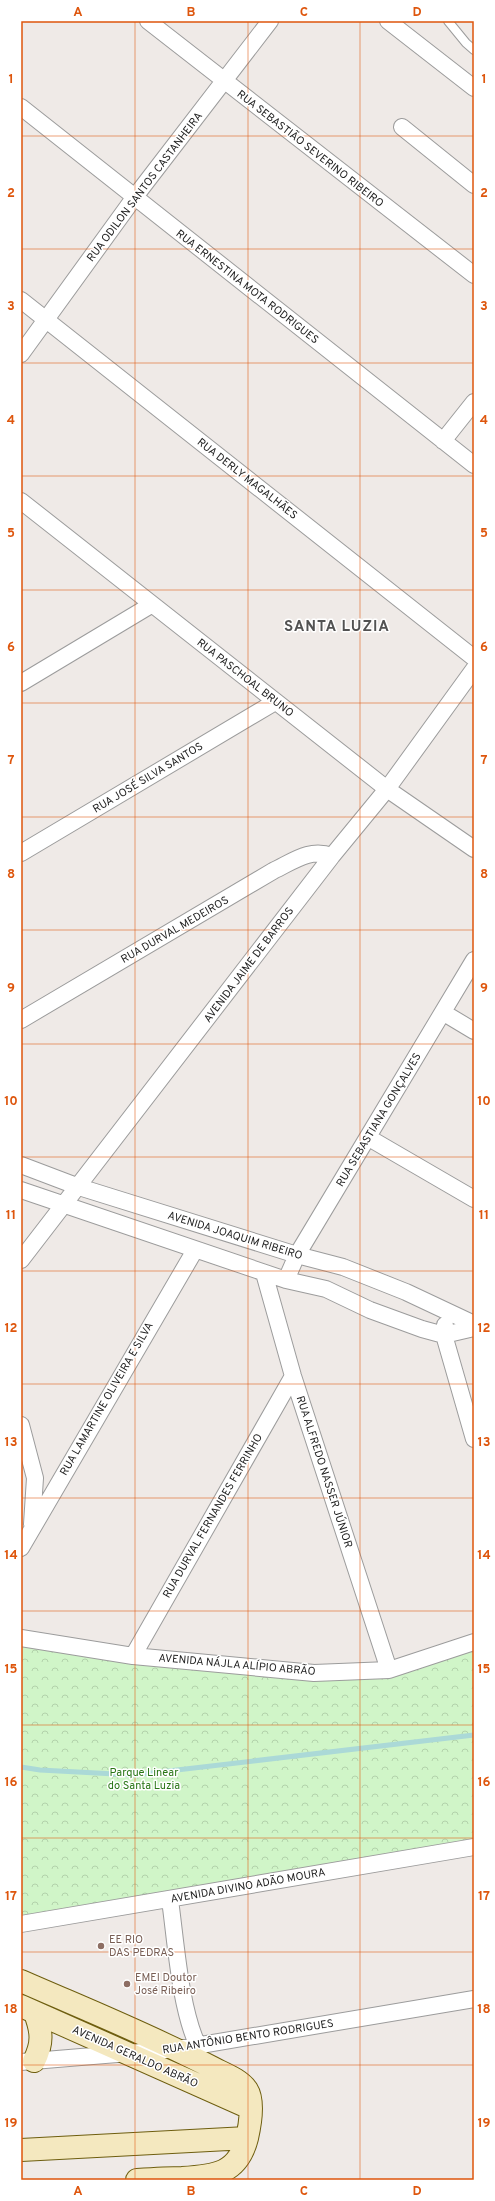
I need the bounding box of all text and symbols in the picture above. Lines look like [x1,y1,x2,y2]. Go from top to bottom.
text: A [73,5,83,21]
text: B [187,5,196,21]
text: C [300,5,308,21]
text: D [412,5,422,21]
text: 1 [8,72,14,88]
text: 1 [481,72,487,88]
street label: RUA SEBASTIÃO SEVERINO RIBEIRO [234,87,386,211]
street label: RUA ODILON SANTOS CASTANHEIRA [84,109,206,265]
text: 2 [7,186,15,202]
text: 2 [480,186,488,202]
street label: RUA ERNESTINA MOTA RODRIGUES [173,227,321,347]
text: 3 [7,299,15,315]
text: 3 [480,299,488,315]
text: 4 [7,413,15,429]
text: 4 [480,413,488,429]
street label: RUA DERLY MAGALHÃES [194,435,300,523]
text: 5 [7,526,15,542]
text: 5 [480,526,488,542]
district label: SANTA LUZIA [284,618,390,637]
street label: RUA PASCHOAL BRUNO [194,636,296,720]
text: 6 [7,640,15,656]
text: 6 [480,640,488,656]
street label: RUA JOSÉ SILVA SANTOS [90,739,206,816]
text: 7 [8,753,15,769]
text: 7 [481,753,488,769]
text: 8 [7,867,15,883]
text: 8 [480,867,488,883]
street label: RUA DURVAL MEDEIROS [119,893,231,967]
street label: AVENIDA JAIME DE BARROS [201,904,297,1026]
text: 9 [7,981,15,997]
text: 9 [480,981,488,997]
street label: RUA SEBASTIANA GONÇALVES [333,1050,425,1190]
text: 10 [4,1094,18,1110]
text: 10 [477,1094,491,1110]
text: 11 [6,1208,16,1224]
text: 11 [479,1208,489,1224]
street label: AVENIDA JOAQUIM RIBEIRO [166,1209,304,1263]
street label: RUA LAMARTINE OLIVEIRA E SILVA [57,1320,157,1478]
text: 12 [4,1321,18,1337]
text: 12 [477,1321,491,1337]
street label: RUA ALFREDO NASSER JÚNIOR [293,1394,356,1550]
street label: RUA DURVAL FERNANDES FERRINHO [160,1431,266,1601]
text: 13 [5,1435,18,1451]
text: 13 [478,1435,491,1451]
text: 14 [4,1548,18,1564]
text: 14 [477,1548,491,1564]
street label: AVENIDA NÁJLA ALÍPIO ABRÃO [158,1650,316,1679]
text: 15 [4,1662,18,1678]
text: 15 [477,1662,491,1678]
park label: Parque Linear do Santa Luzia [108,1766,180,1793]
text: 16 [4,1775,18,1791]
text: 16 [477,1775,491,1791]
street label: AVENIDA DIVINO ADÃO MOURA [169,1865,327,1907]
text: 17 [5,1889,17,1905]
text: 17 [478,1889,490,1905]
place label: EE RIO DAS PEDRAS [109,1933,174,1960]
marker: EE RIO DAS PEDRAS [96,1941,106,1951]
place label: EMEI Doutor José Ribeiro [135,1971,197,1998]
marker: EMEI Doutor José Ribeiro [122,1979,132,1989]
text: 18 [4,2002,18,2018]
text: 18 [477,2002,491,2018]
street label: RUA ANTÔNIO BENTO RODRIGUES [161,2016,335,2057]
street label: AVENIDA GERALDO ABRÃO [70,2023,200,2091]
text: 19 [4,2116,18,2132]
text: 19 [477,2116,491,2132]
text: A [73,2184,83,2200]
text: B [187,2184,196,2200]
text: C [300,2184,308,2200]
text: D [412,2184,422,2200]

